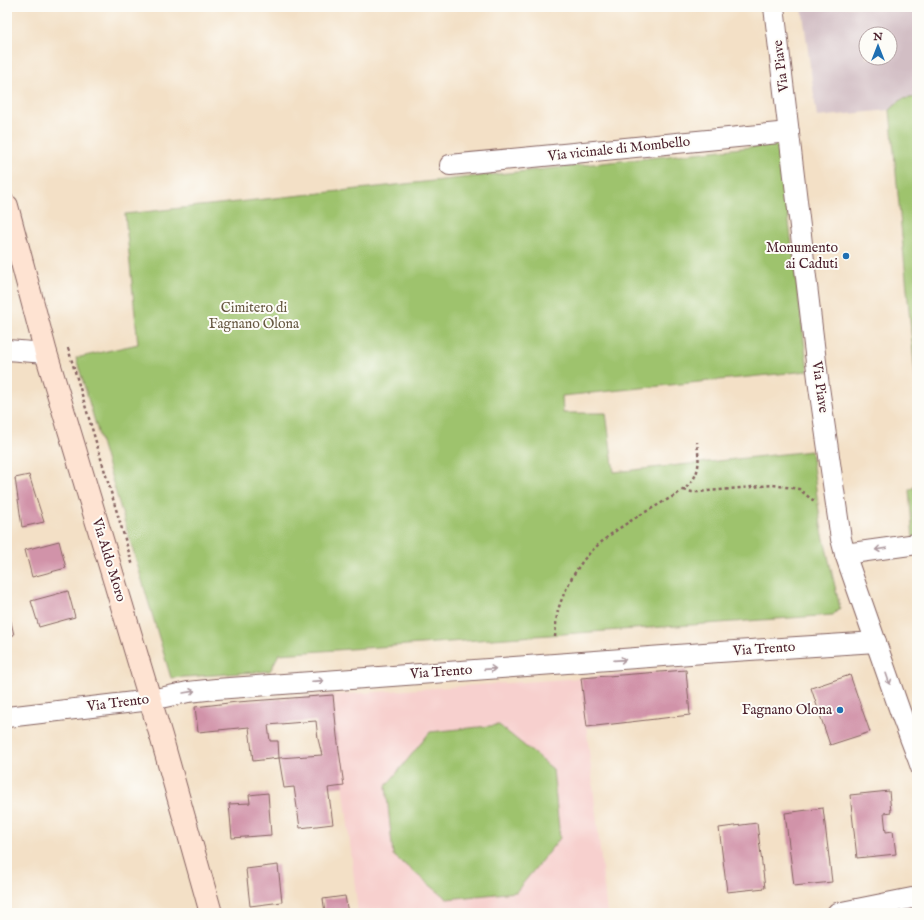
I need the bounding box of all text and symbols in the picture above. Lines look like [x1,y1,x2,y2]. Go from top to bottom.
north arrow [858,26,898,66]
text: N [872,30,883,44]
street label: Via Piave [769,38,793,94]
street label: Via vicinale di Mombello [546,133,692,166]
place label: Monumento ai Caduti [766,239,838,273]
marker: Monumento ai Caduti [841,251,851,261]
park label: Cimitero di Fagnano Olona [209,299,300,333]
street label: Via Piave [807,359,833,415]
street label: Via Aldo Moro [87,515,130,604]
one-way arrow [875,545,888,553]
street label: Via Trento [731,638,796,660]
one-way arrow [613,656,626,663]
street label: Via Trento [408,661,473,683]
one-way arrow [483,666,496,673]
one-way arrow [885,672,893,684]
one-way arrow [311,678,324,685]
one-way arrow [182,688,195,696]
street label: Via Trento [85,690,151,716]
place label: Fagnano Olona [742,701,833,719]
marker: Fagnano Olona [835,705,845,715]

